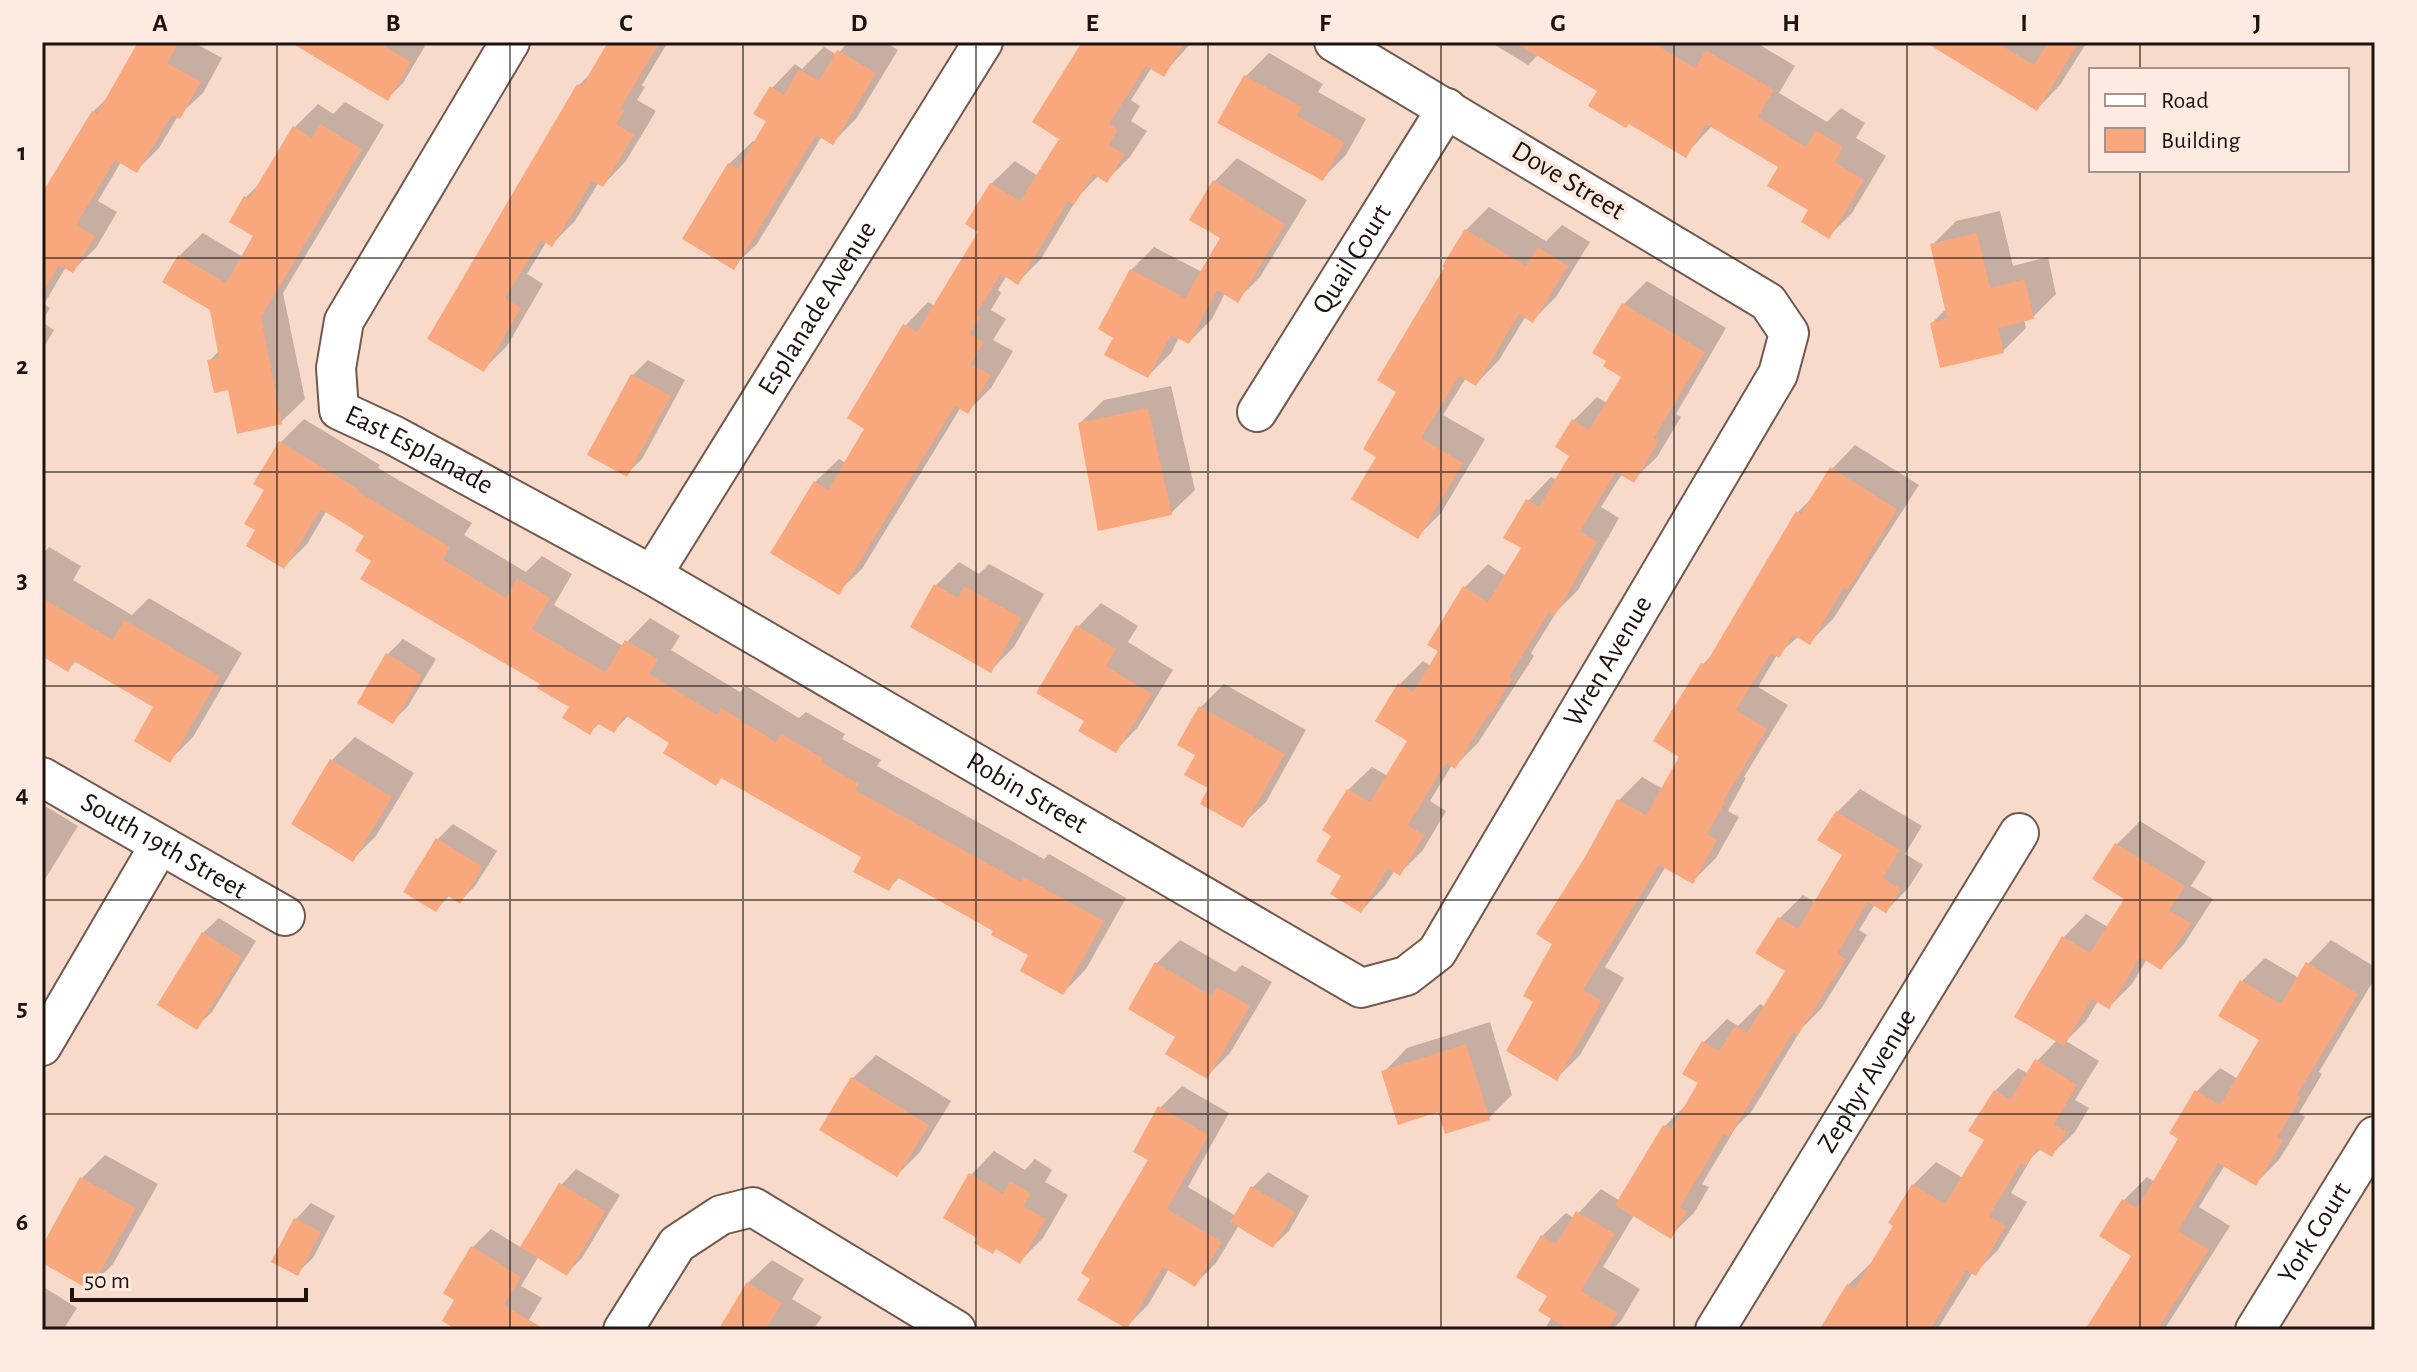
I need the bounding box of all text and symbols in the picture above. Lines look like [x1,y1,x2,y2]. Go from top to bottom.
text: A [152,10,168,36]
text: B [385,10,401,36]
text: C [619,10,633,36]
text: D [850,10,868,36]
text: E [1085,10,1099,36]
text: F [1319,10,1332,36]
text: G [1550,10,1566,36]
text: H [1782,10,1800,36]
text: I [2020,10,2028,36]
text: J [2253,10,2261,36]
legend [2089,68,2349,172]
text: Road [2161,89,2209,113]
text: Building [2161,129,2240,153]
street label: Dove Street [1507,136,1629,226]
text: 1 [17,139,27,165]
street label: Quail Court [1308,200,1397,319]
street label: Esplanade Avenue [753,216,882,400]
text: 2 [16,353,28,379]
street label: East Esplanade [341,401,498,500]
text: 3 [16,567,28,593]
street label: Wren Avenue [1559,591,1658,732]
street label: Robin Street [962,747,1092,839]
text: 4 [15,781,29,807]
street label: South 19th Street [76,788,251,905]
text: 5 [16,995,28,1021]
street label: Zephyr Avenue [1813,1004,1922,1158]
street label: York Court [2273,1178,2357,1288]
text: 6 [16,1209,28,1235]
scale bar [72,1252,306,1302]
text: 50 m [84,1269,130,1293]

